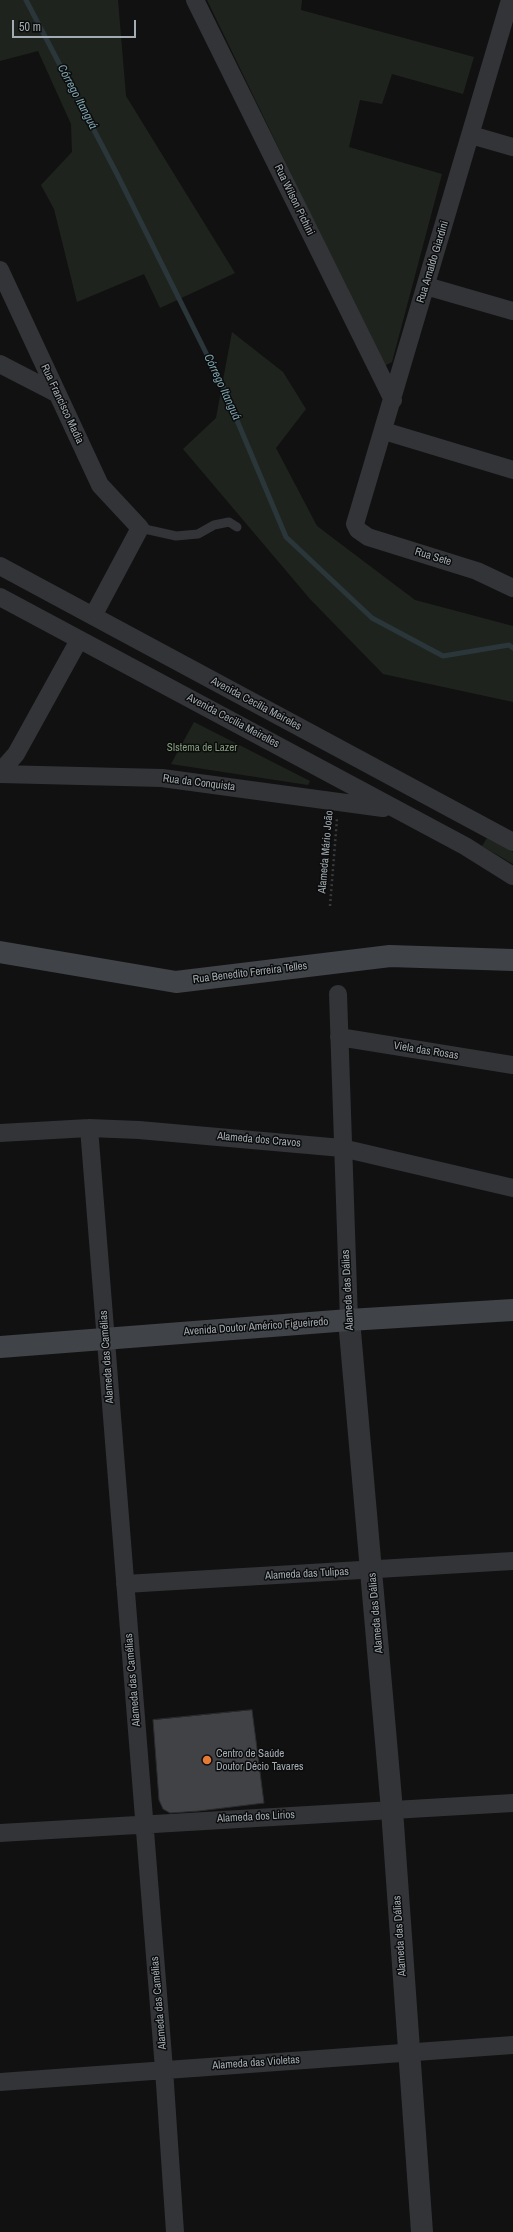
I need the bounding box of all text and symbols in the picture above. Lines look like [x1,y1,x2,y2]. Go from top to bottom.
scale bar [14,12,138,38]
text: 50 m [19,19,41,35]
water label: Córrego Itanguá [54,62,100,132]
street label: Rua Wilson Pichini [271,162,317,238]
street label: Rua Arnaldo Giardini [414,219,452,305]
water label: Córrego Itanguá [200,352,244,422]
street label: Rua Francisco Madia [38,362,86,446]
street label: Rua Sete [413,545,453,569]
street label: Avenida Cecília Meireles [208,675,304,733]
street label: Avenida Cecilia Meirelles [185,691,281,751]
park label: SIstema de Lazer [167,741,237,755]
street label: Rua da Conquista [162,772,236,794]
street label: Alameda Mário João [316,810,336,894]
street label: Rua Benedito Ferreira Telles [192,959,308,987]
street label: Viela das Rosas [393,1039,459,1063]
street label: Alameda dos Cravos [217,1130,301,1150]
street label: Alameda das Dálias [339,1249,357,1331]
street label: Alameda das Camélias [97,1310,117,1404]
street label: Avenida Doutor Américo Figueiredo [183,1315,329,1339]
street label: Alameda das Tulipas [265,1565,349,1583]
street label: Alameda das Dálias [366,1572,386,1654]
street label: Alameda das Camélias [122,1633,144,1727]
place label: Centro de Saúde Doutor Décio Tavares [216,1747,303,1773]
marker: Centro de Saúde Doutor Décio Tavares [201,1754,213,1766]
street label: Alameda dos Lirios [217,1808,295,1826]
street label: Alameda das Dálias [391,1895,409,1977]
street label: Alameda das Camélias [148,1956,170,2050]
street label: Alameda das Violetas [212,2053,300,2073]

